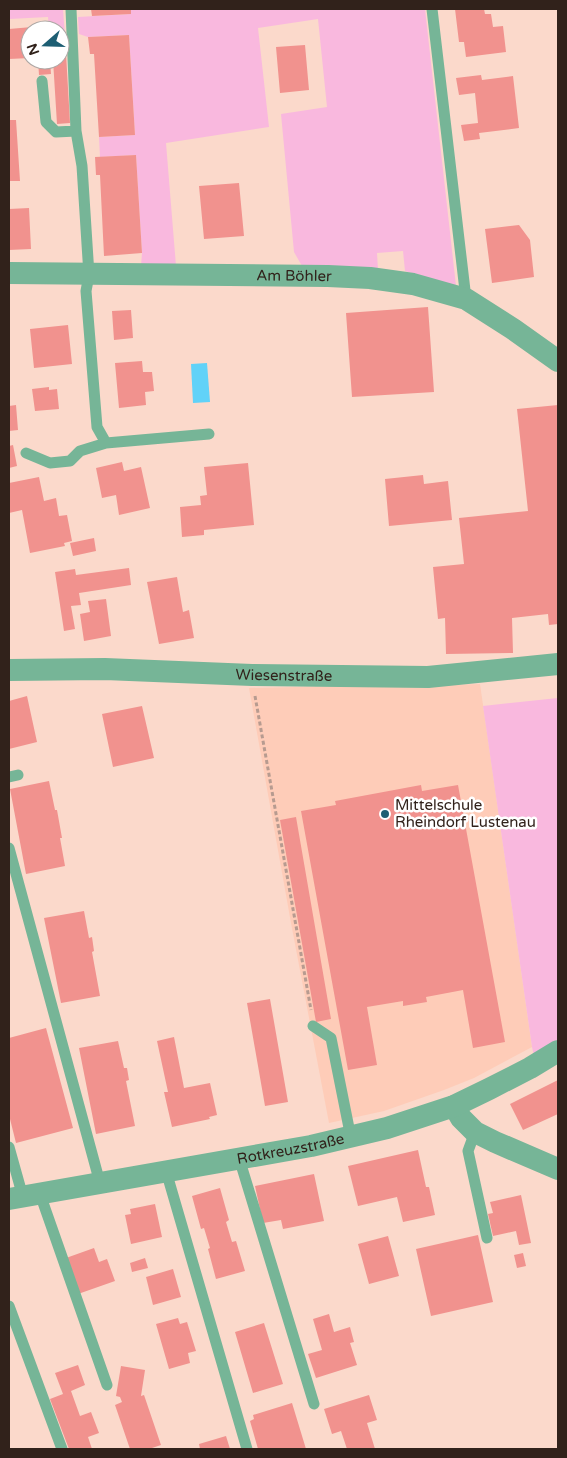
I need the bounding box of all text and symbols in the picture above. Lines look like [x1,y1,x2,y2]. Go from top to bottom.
north arrow [20,20,70,70]
text: N [23,41,43,57]
street label: Am Böhler [256,266,332,285]
street label: Wiesenstraße [235,665,332,685]
place label: Mittelschule Rheindorf Lustenau [395,796,536,831]
marker: Mittelschule Rheindorf Lustenau [379,808,391,820]
street label: Rotkreuzstraße [235,1129,346,1168]

